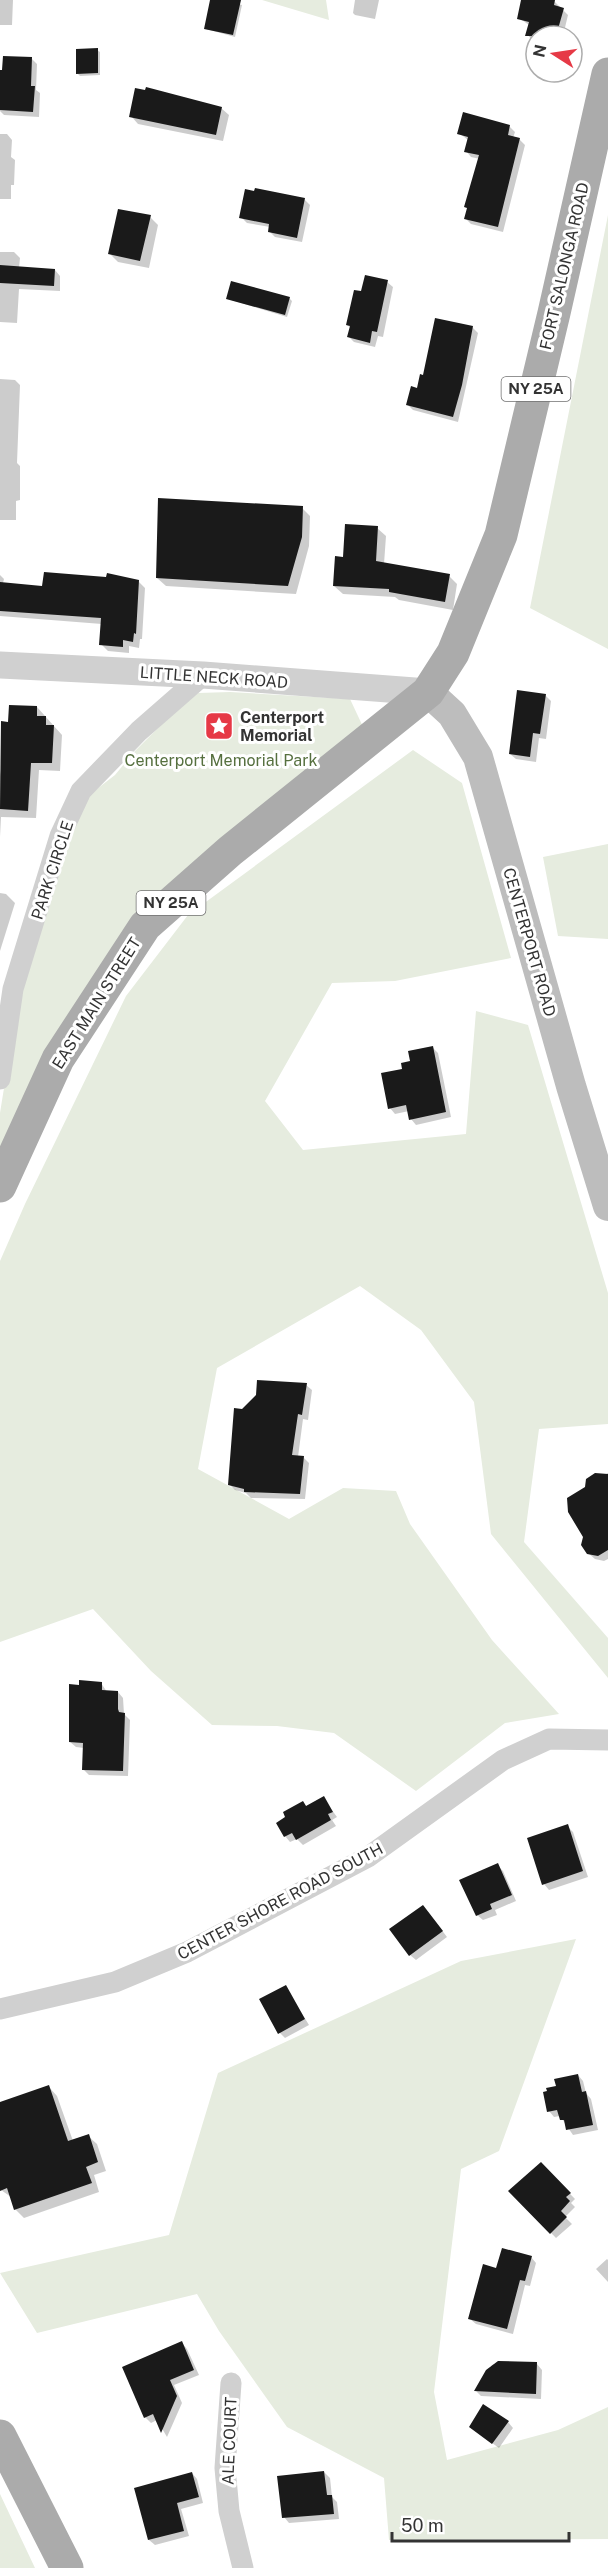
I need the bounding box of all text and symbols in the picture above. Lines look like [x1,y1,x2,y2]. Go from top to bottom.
north arrow [524,24,584,84]
text: N [529,43,550,59]
street label: FORT SALONGA ROAD [536,181,593,352]
road number: NY 25A [502,377,570,401]
street label: LITTLE NECK ROAD [139,663,289,692]
place label: Centerport Memorial [240,708,325,745]
place icon: Centerport Memorial [203,710,235,742]
park label: Centerport Memorial Park [125,751,317,770]
street label: PARK CIRCLE [28,818,77,922]
street label: CENTERPORT ROAD [499,866,560,1019]
road number: NY 25A [136,891,206,915]
street label: EAST MAIN STREET [48,934,145,1072]
street label: CENTER SHORE ROAD SOUTH [174,1839,386,1964]
street label: ALE COURT [218,2396,241,2485]
scale bar [392,2505,569,2543]
text: 50 m [401,2515,444,2536]

